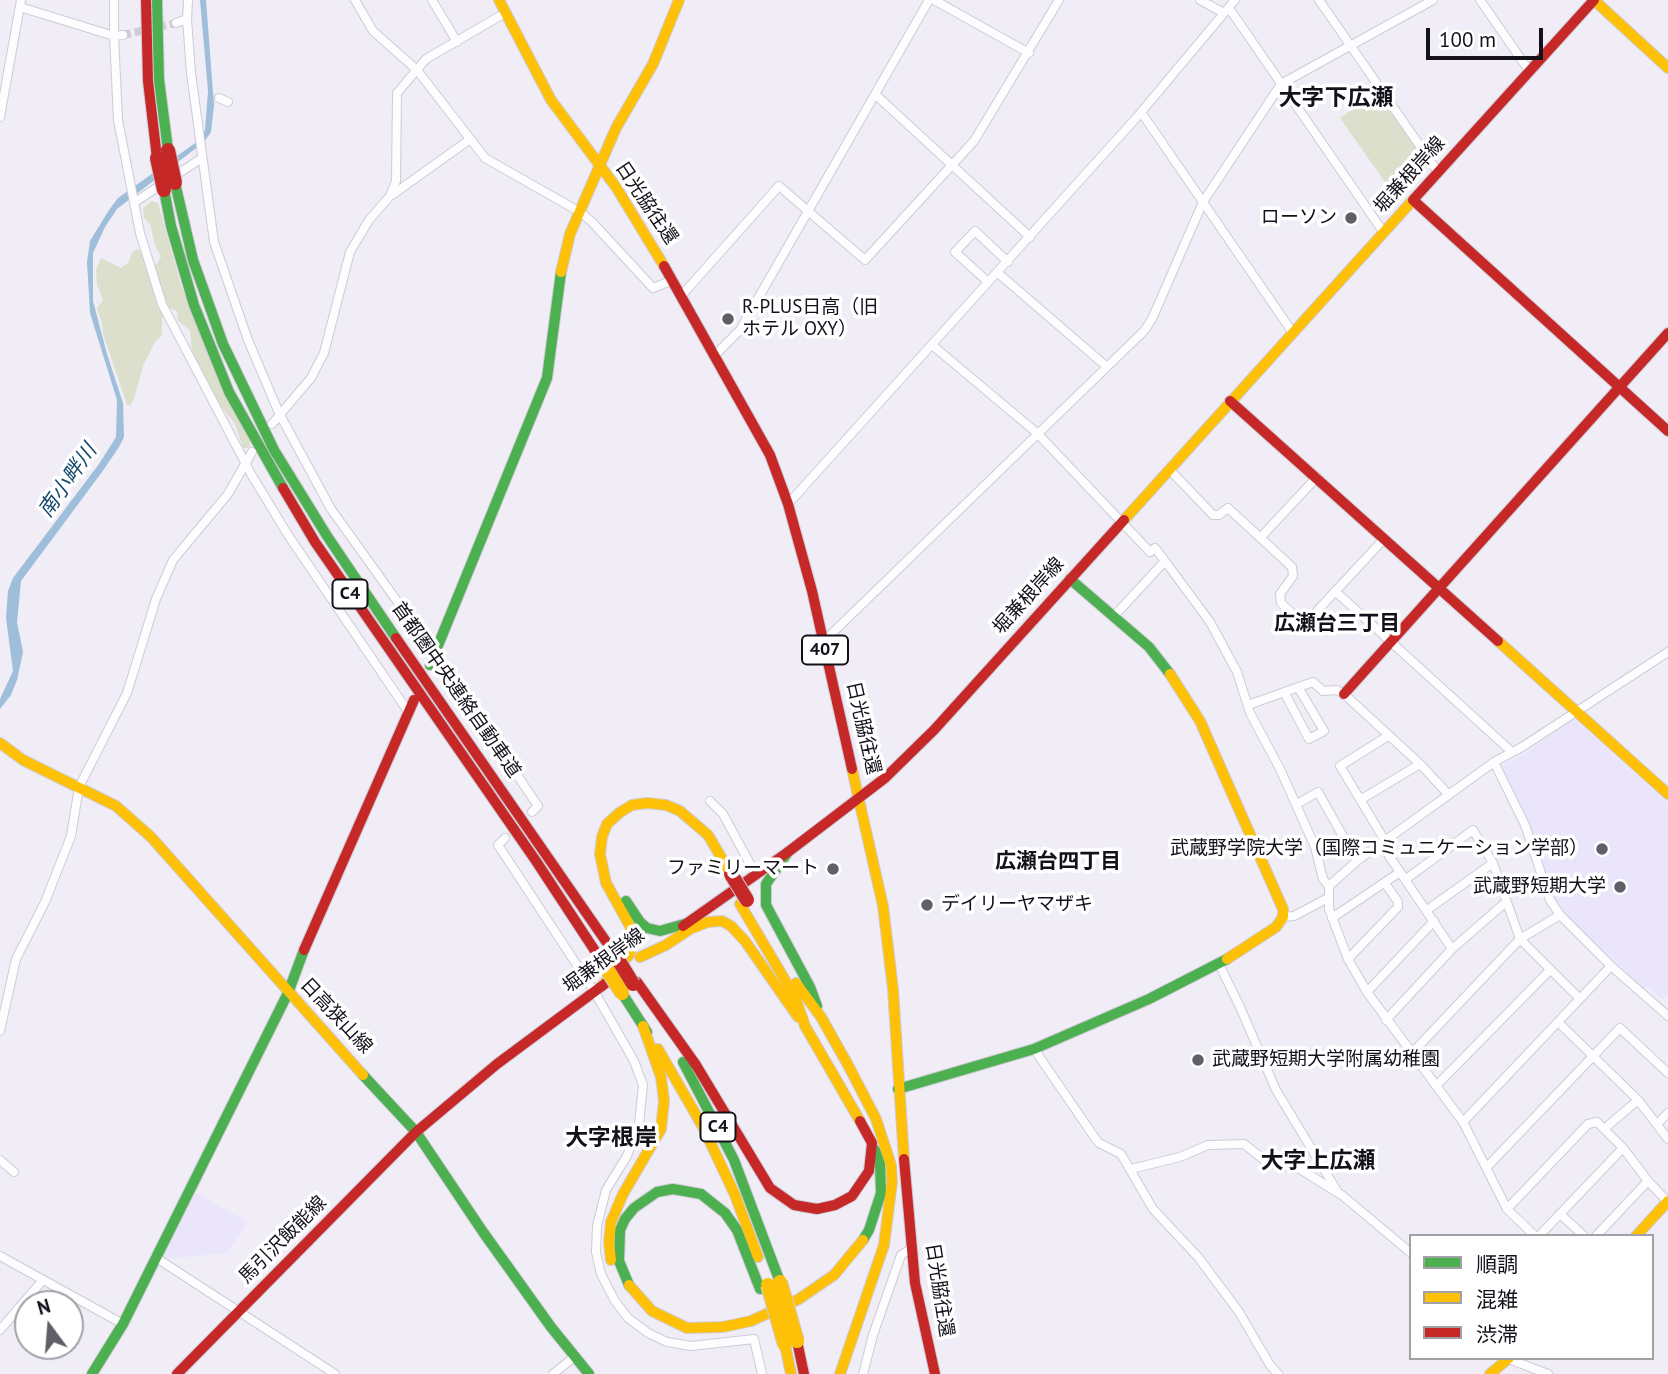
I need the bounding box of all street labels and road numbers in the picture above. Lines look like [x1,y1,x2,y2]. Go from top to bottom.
street label: 堀兼根岸線 [1370,132,1450,218]
street label: 日光脇往還 [610,157,682,249]
street label: 堀兼根岸線 [989,553,1069,639]
road number: C4 [332,580,368,608]
street label: 首都圏中央連絡自動車道 [387,598,525,782]
road number: 407 [802,636,848,664]
street label: 日光脇往還 [841,679,885,777]
street label: 堀兼根岸線 [559,924,649,998]
street label: 日高狭山線 [295,973,377,1059]
road number: C4 [700,1112,736,1142]
street label: 馬引沢飯能線 [235,1192,331,1288]
street label: 日光脇往還 [920,1241,958,1339]

